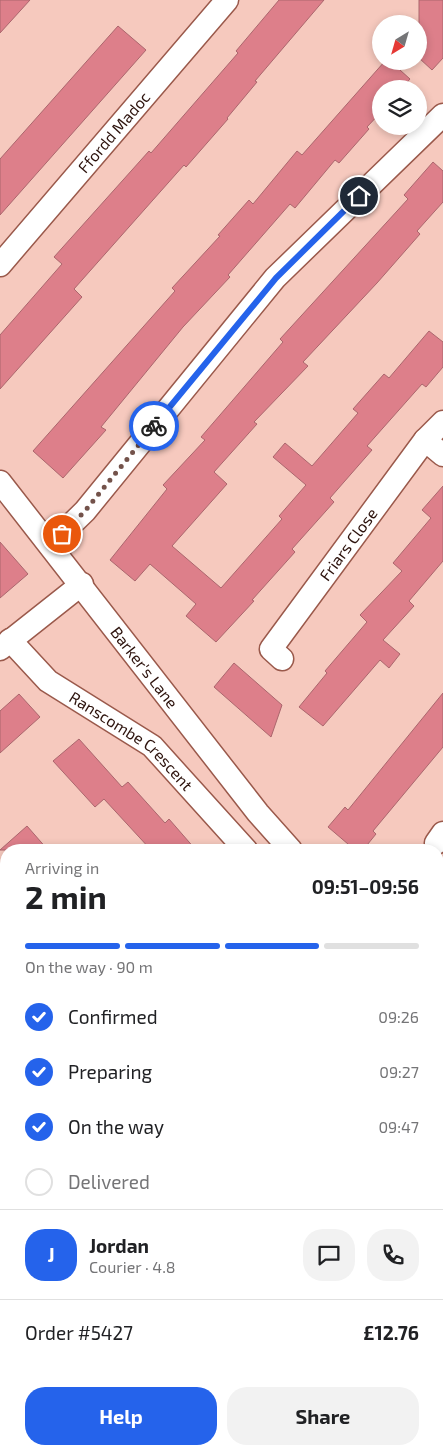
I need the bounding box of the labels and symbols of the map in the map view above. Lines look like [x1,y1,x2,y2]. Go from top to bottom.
north arrow [372,15,428,70]
street label: Ffordd Madoc [73,87,154,176]
pin [338,175,380,217]
courier [129,401,179,451]
street label: Friars Close [315,504,381,584]
pin [41,513,83,555]
street label: Barker's Lane [107,623,182,712]
street label: Ranscombe Crescent [66,687,197,794]

